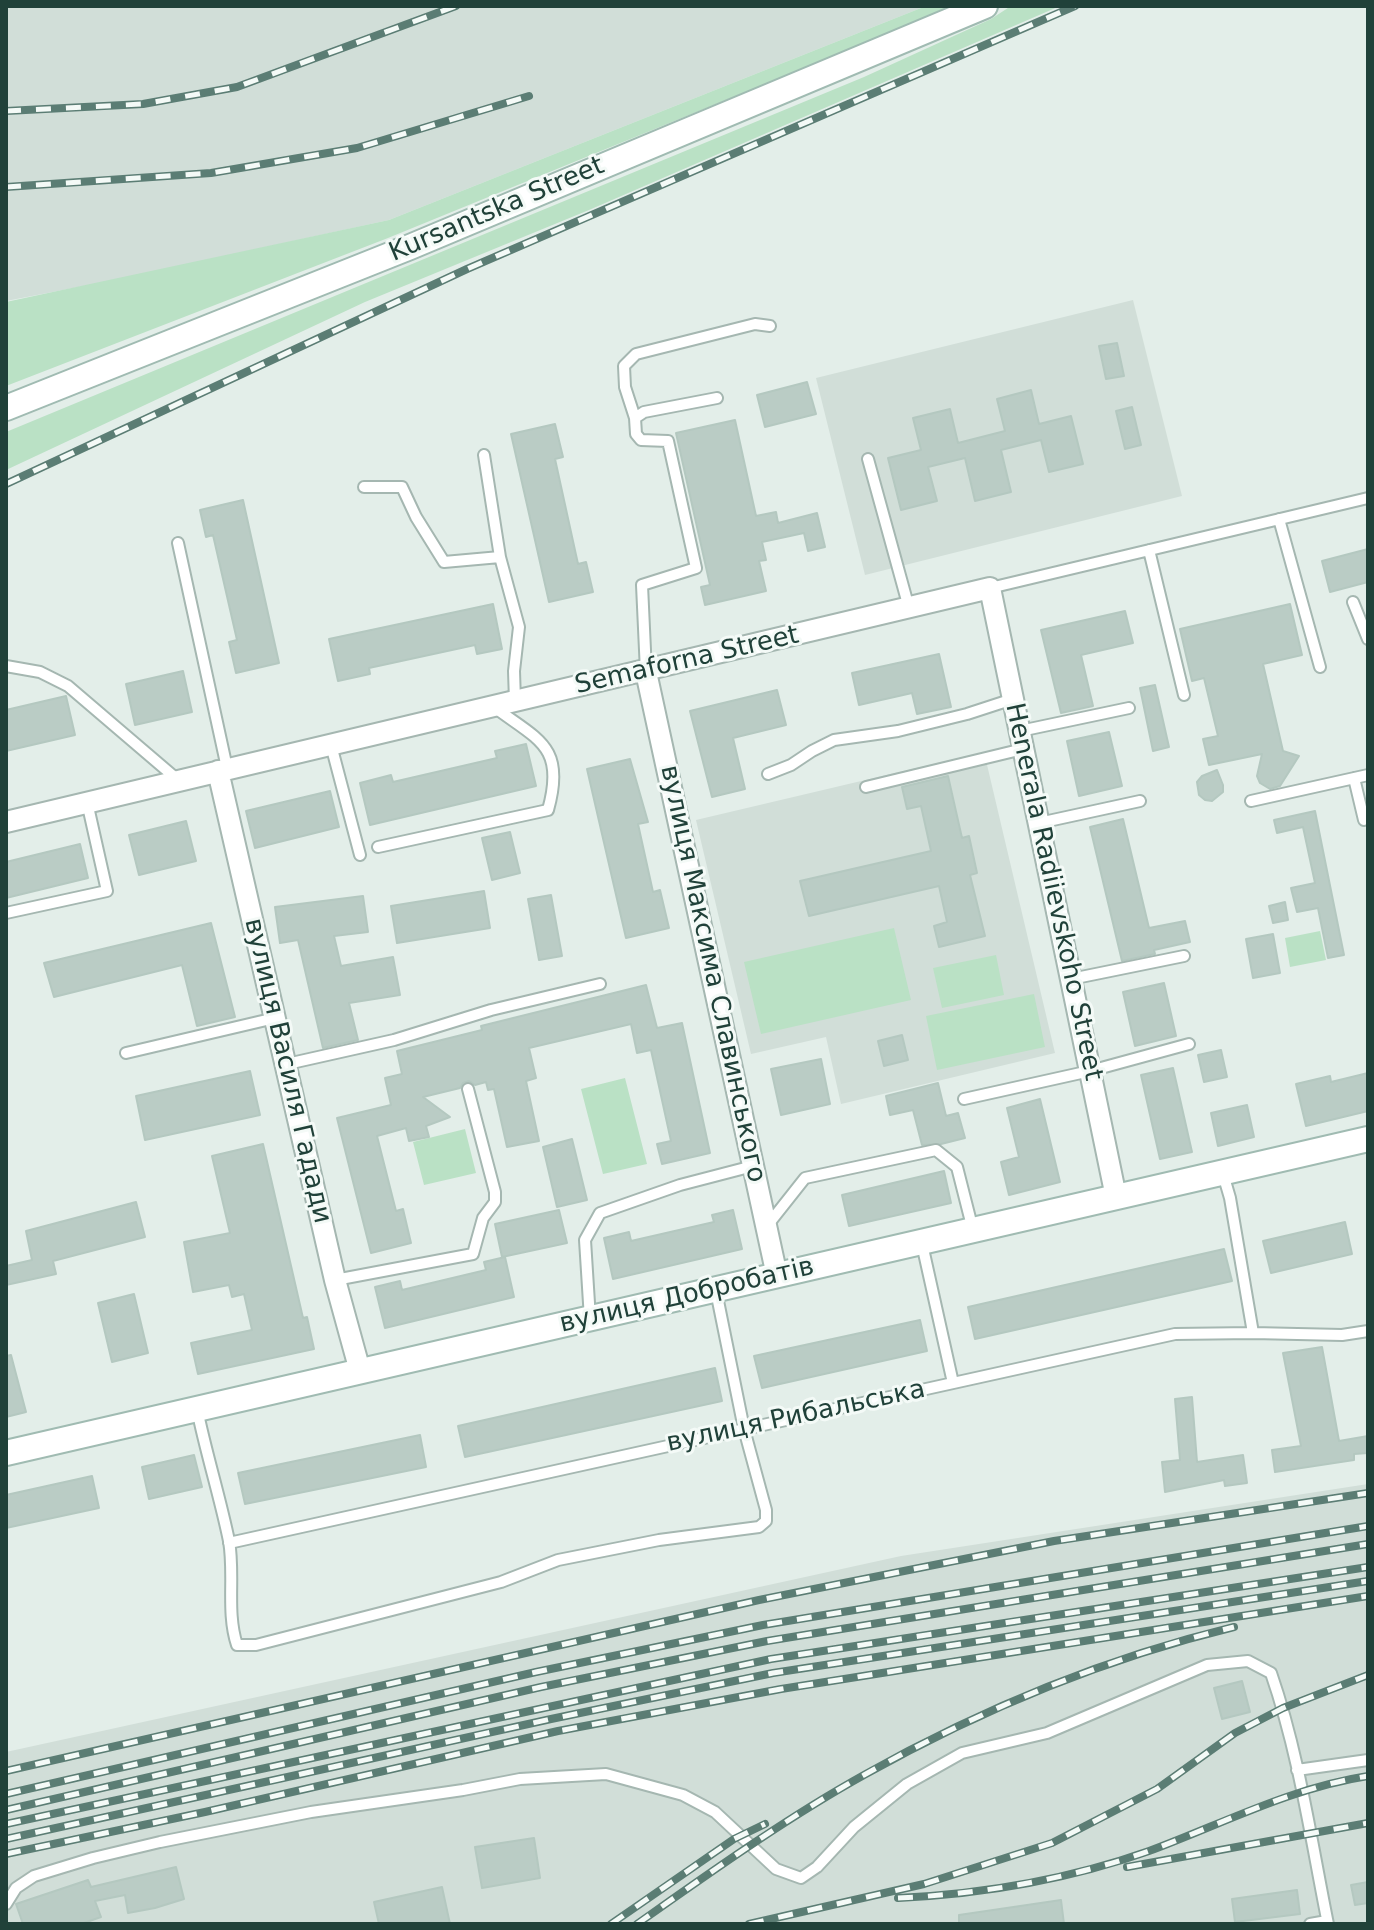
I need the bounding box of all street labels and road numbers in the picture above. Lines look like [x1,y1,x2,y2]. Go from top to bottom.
street label: Kursantska Street [385,151,609,269]
street label: Semaforna Street [572,620,802,702]
street label: Henerala Radiievskoho Street [998,700,1108,1084]
street label: вулиця Максима Славинського [652,763,772,1185]
street label: вулиця Василя Гадади [237,916,337,1226]
street label: вулиця Добробатів [557,1252,817,1340]
street label: вулиця Рибальська [664,1374,928,1460]

